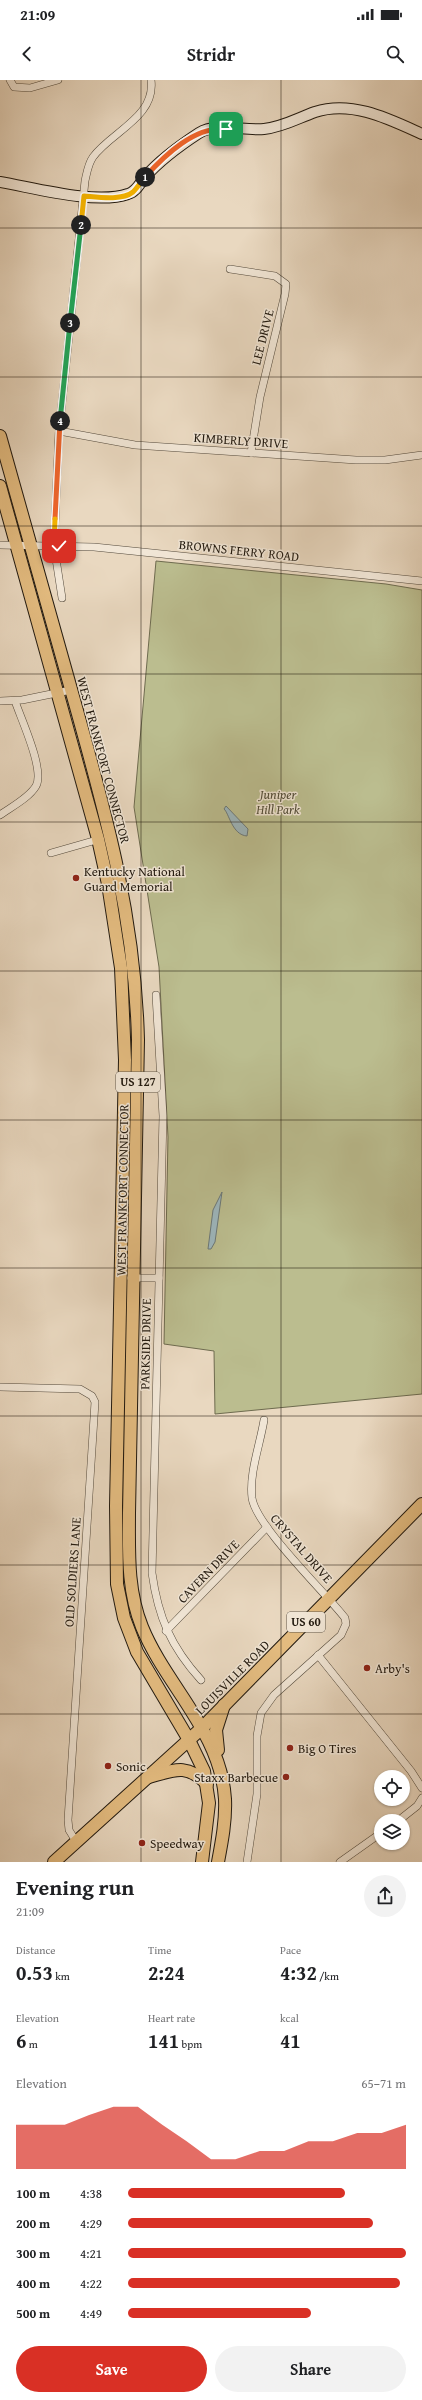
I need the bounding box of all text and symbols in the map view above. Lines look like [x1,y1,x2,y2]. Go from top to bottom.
text: 21:09 [20,4,55,25]
text: Stridr [187,41,235,68]
icon: back [16,43,38,65]
icon: search [384,43,406,65]
pin [209,112,243,146]
icon: arrive [215,118,237,140]
pin: 1 [135,167,155,187]
text: 1 [142,169,148,185]
pin: 2 [71,215,91,235]
text: 2 [78,217,84,233]
street label: LEE DRIVE [246,307,279,367]
pin: 3 [60,313,80,333]
text: 3 [67,315,73,331]
pin: 4 [50,411,70,431]
text: 4 [57,413,63,429]
street label: KIMBERLY DRIVE [193,428,289,453]
pin [42,529,76,563]
icon: check [48,535,70,557]
street label: BROWNS FERRY ROAD [178,535,300,566]
street label: WEST FRANKFORT CONNECTOR [72,675,135,846]
park label: Juniper Hill Park [255,785,300,819]
place label: Kentucky National Guard Memorial [84,862,185,896]
marker: Kentucky National Guard Memorial [71,873,81,883]
road number: US 127 [116,1072,160,1092]
street label: WEST FRANKFORT CONNECTOR [112,1103,134,1276]
street label: PARKSIDE DRIVE [135,1298,156,1390]
street label: CRYSTAL DRIVE [266,1509,337,1588]
street label: OLD SOLDIERS LANE [59,1516,86,1628]
street label: CAVERN DRIVE [173,1535,244,1607]
road number: US 60 [287,1612,325,1632]
street label: LOUISVILLE ROAD [191,1636,274,1719]
place label: Arby's [375,1659,410,1678]
marker: Arby's [362,1663,372,1673]
place label: Big O Tires [298,1739,356,1758]
marker: Big O Tires [285,1743,295,1753]
place label: Sonic [116,1757,146,1776]
marker: Sonic [103,1761,113,1771]
place label: Staxx Barbecue [194,1768,278,1787]
map controls [374,1770,410,1850]
button: locate [374,1770,410,1806]
marker: Staxx Barbecue [281,1772,291,1782]
button: layers [374,1814,410,1850]
place label: Speedway [150,1834,205,1853]
marker: Speedway [137,1838,147,1848]
text: Evening run [16,1871,134,1903]
button: share [364,1875,406,1917]
text: 21:09 [16,1902,44,1921]
text: Distance [16,1942,55,1958]
text: Time [148,1942,171,1958]
text: Pace [280,1942,301,1958]
text: 0.53 [16,1958,53,1987]
text: 2:24 [148,1958,185,1987]
text: 4:32 [280,1958,317,1987]
text: km [53,1968,70,1984]
text: /km [317,1968,339,1984]
text: Elevation [16,2010,59,2026]
text: Heart rate [148,2010,195,2026]
text: kcal [280,2010,299,2026]
text: 6 [16,2026,26,2055]
text: 141 [148,2026,179,2055]
text: 41 [280,2026,301,2055]
text: m [26,2036,38,2052]
text: bpm [179,2036,202,2052]
text: Elevation [16,2074,67,2093]
text: 65–71 m [361,2074,406,2093]
text: 100 m [16,2184,50,2203]
text: 4:38 [80,2184,102,2203]
text: 200 m [16,2214,50,2233]
text: 4:29 [80,2214,102,2233]
text: 300 m [16,2244,50,2263]
text: 4:21 [80,2244,102,2263]
text: 400 m [16,2274,50,2293]
text: 4:22 [80,2274,102,2293]
text: 500 m [16,2304,50,2323]
text: 4:49 [80,2304,102,2323]
button: Save [16,2346,207,2392]
button: Share [215,2346,406,2392]

